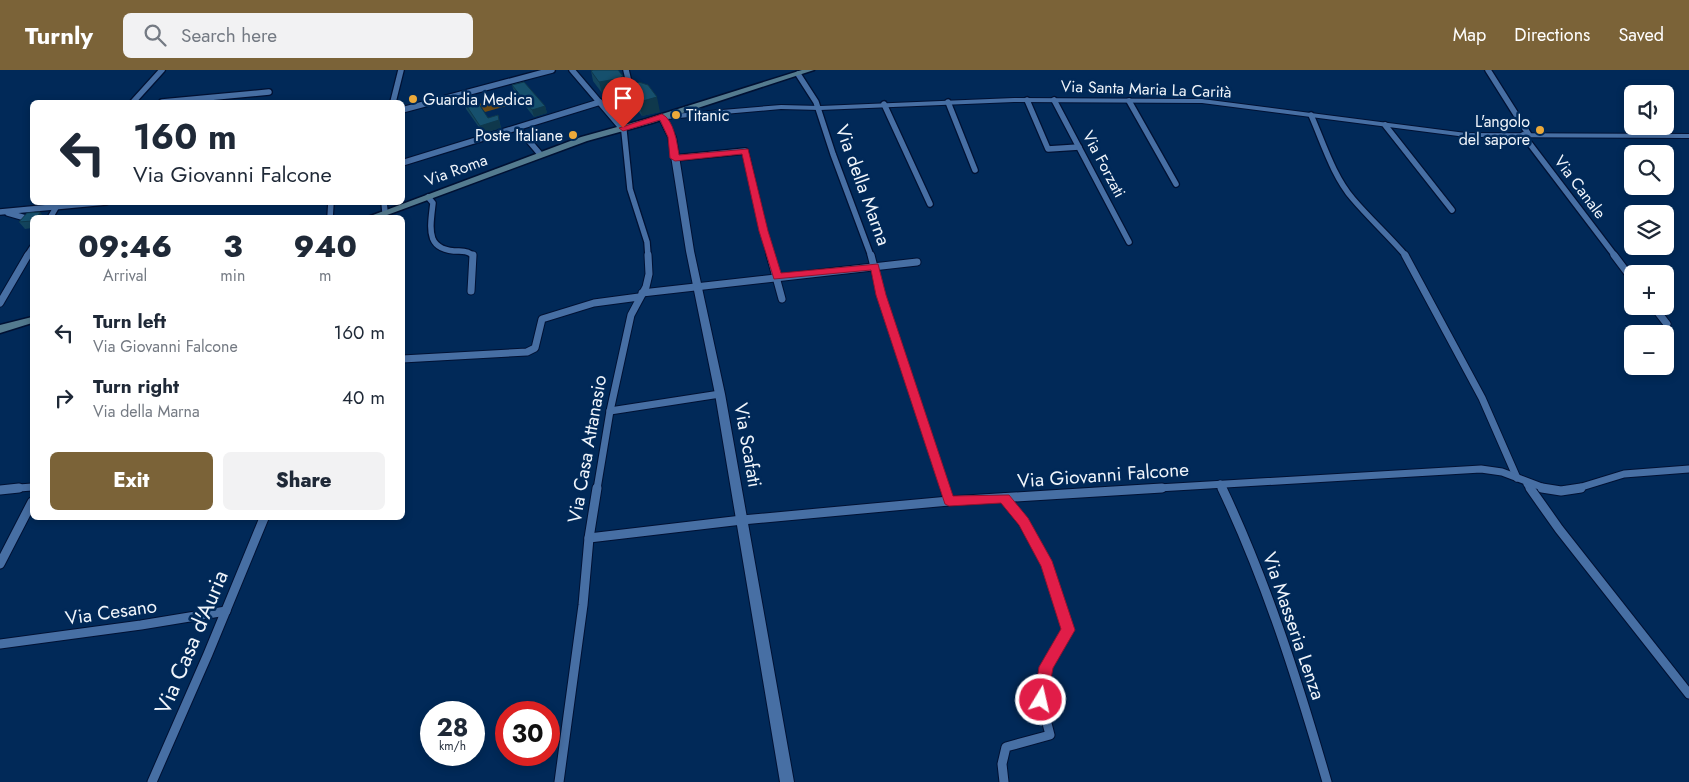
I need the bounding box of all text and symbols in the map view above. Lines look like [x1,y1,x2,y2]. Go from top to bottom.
search box [123,13,473,58]
text: Turnly [25,18,93,53]
icon: search [141,21,169,49]
text: Search here [181,22,277,49]
text: Map [1453,22,1486,48]
text: Directions [1514,22,1590,48]
text: Saved [1618,22,1664,48]
street label: Via Santa Maria La Carità [1060,75,1232,103]
pin [602,77,644,128]
icon: arrive [609,84,637,112]
map controls [1624,85,1674,375]
button: sound [1624,85,1674,135]
place label: Guardia Medica [423,88,533,111]
marker: Guardia Medica [407,93,419,105]
place label: Titanic [686,104,729,127]
marker: Titanic [670,109,682,121]
place label: L'angolo del sapore [1459,110,1530,151]
text: 160 m [133,112,237,162]
icon: left [50,120,115,185]
street label: Via della Marna [829,121,897,249]
place label: Poste Italiane [475,124,563,147]
marker: L'angolo del sapore [1534,124,1546,136]
street label: Via Forzati [1077,127,1131,201]
marker: Poste Italiane [567,129,579,141]
button: search [1624,145,1674,195]
street label: Via Roma [421,148,491,192]
street label: Via Canale [1549,151,1611,223]
text: Via Giovanni Falcone [133,158,332,190]
button: layers [1624,205,1674,255]
text: 09:46 [78,225,172,268]
text: 3 [223,225,243,268]
text: 940 [294,225,357,268]
text: Arrival [103,264,147,287]
text: min [220,264,245,287]
text: m [319,264,331,287]
button: + [1624,265,1674,315]
text: Turn left [93,308,166,335]
icon: left [50,319,78,347]
text: 160 m [334,319,385,346]
button: − [1624,325,1674,375]
text: Via Giovanni Falcone [93,335,238,358]
text: Turn right [93,373,179,400]
street label: Via Casa Attanasio [561,373,613,525]
icon: right [50,384,78,412]
text: 40 m [342,384,385,411]
text: Via della Marna [93,400,200,423]
street label: Via Scafati [727,401,769,489]
button: Exit [50,452,213,510]
button: Share [223,452,385,510]
street label: Via Giovanni Falcone [1016,456,1190,494]
street label: Via Masseria Lenza [1256,549,1332,703]
street label: Via Casa d'Auria [146,565,236,719]
street label: Via Cesano [63,592,159,632]
position arrow [1014,673,1066,725]
speed limit sign: 30 [495,701,560,766]
text: 28 [436,709,469,745]
text: km/h [439,737,466,755]

